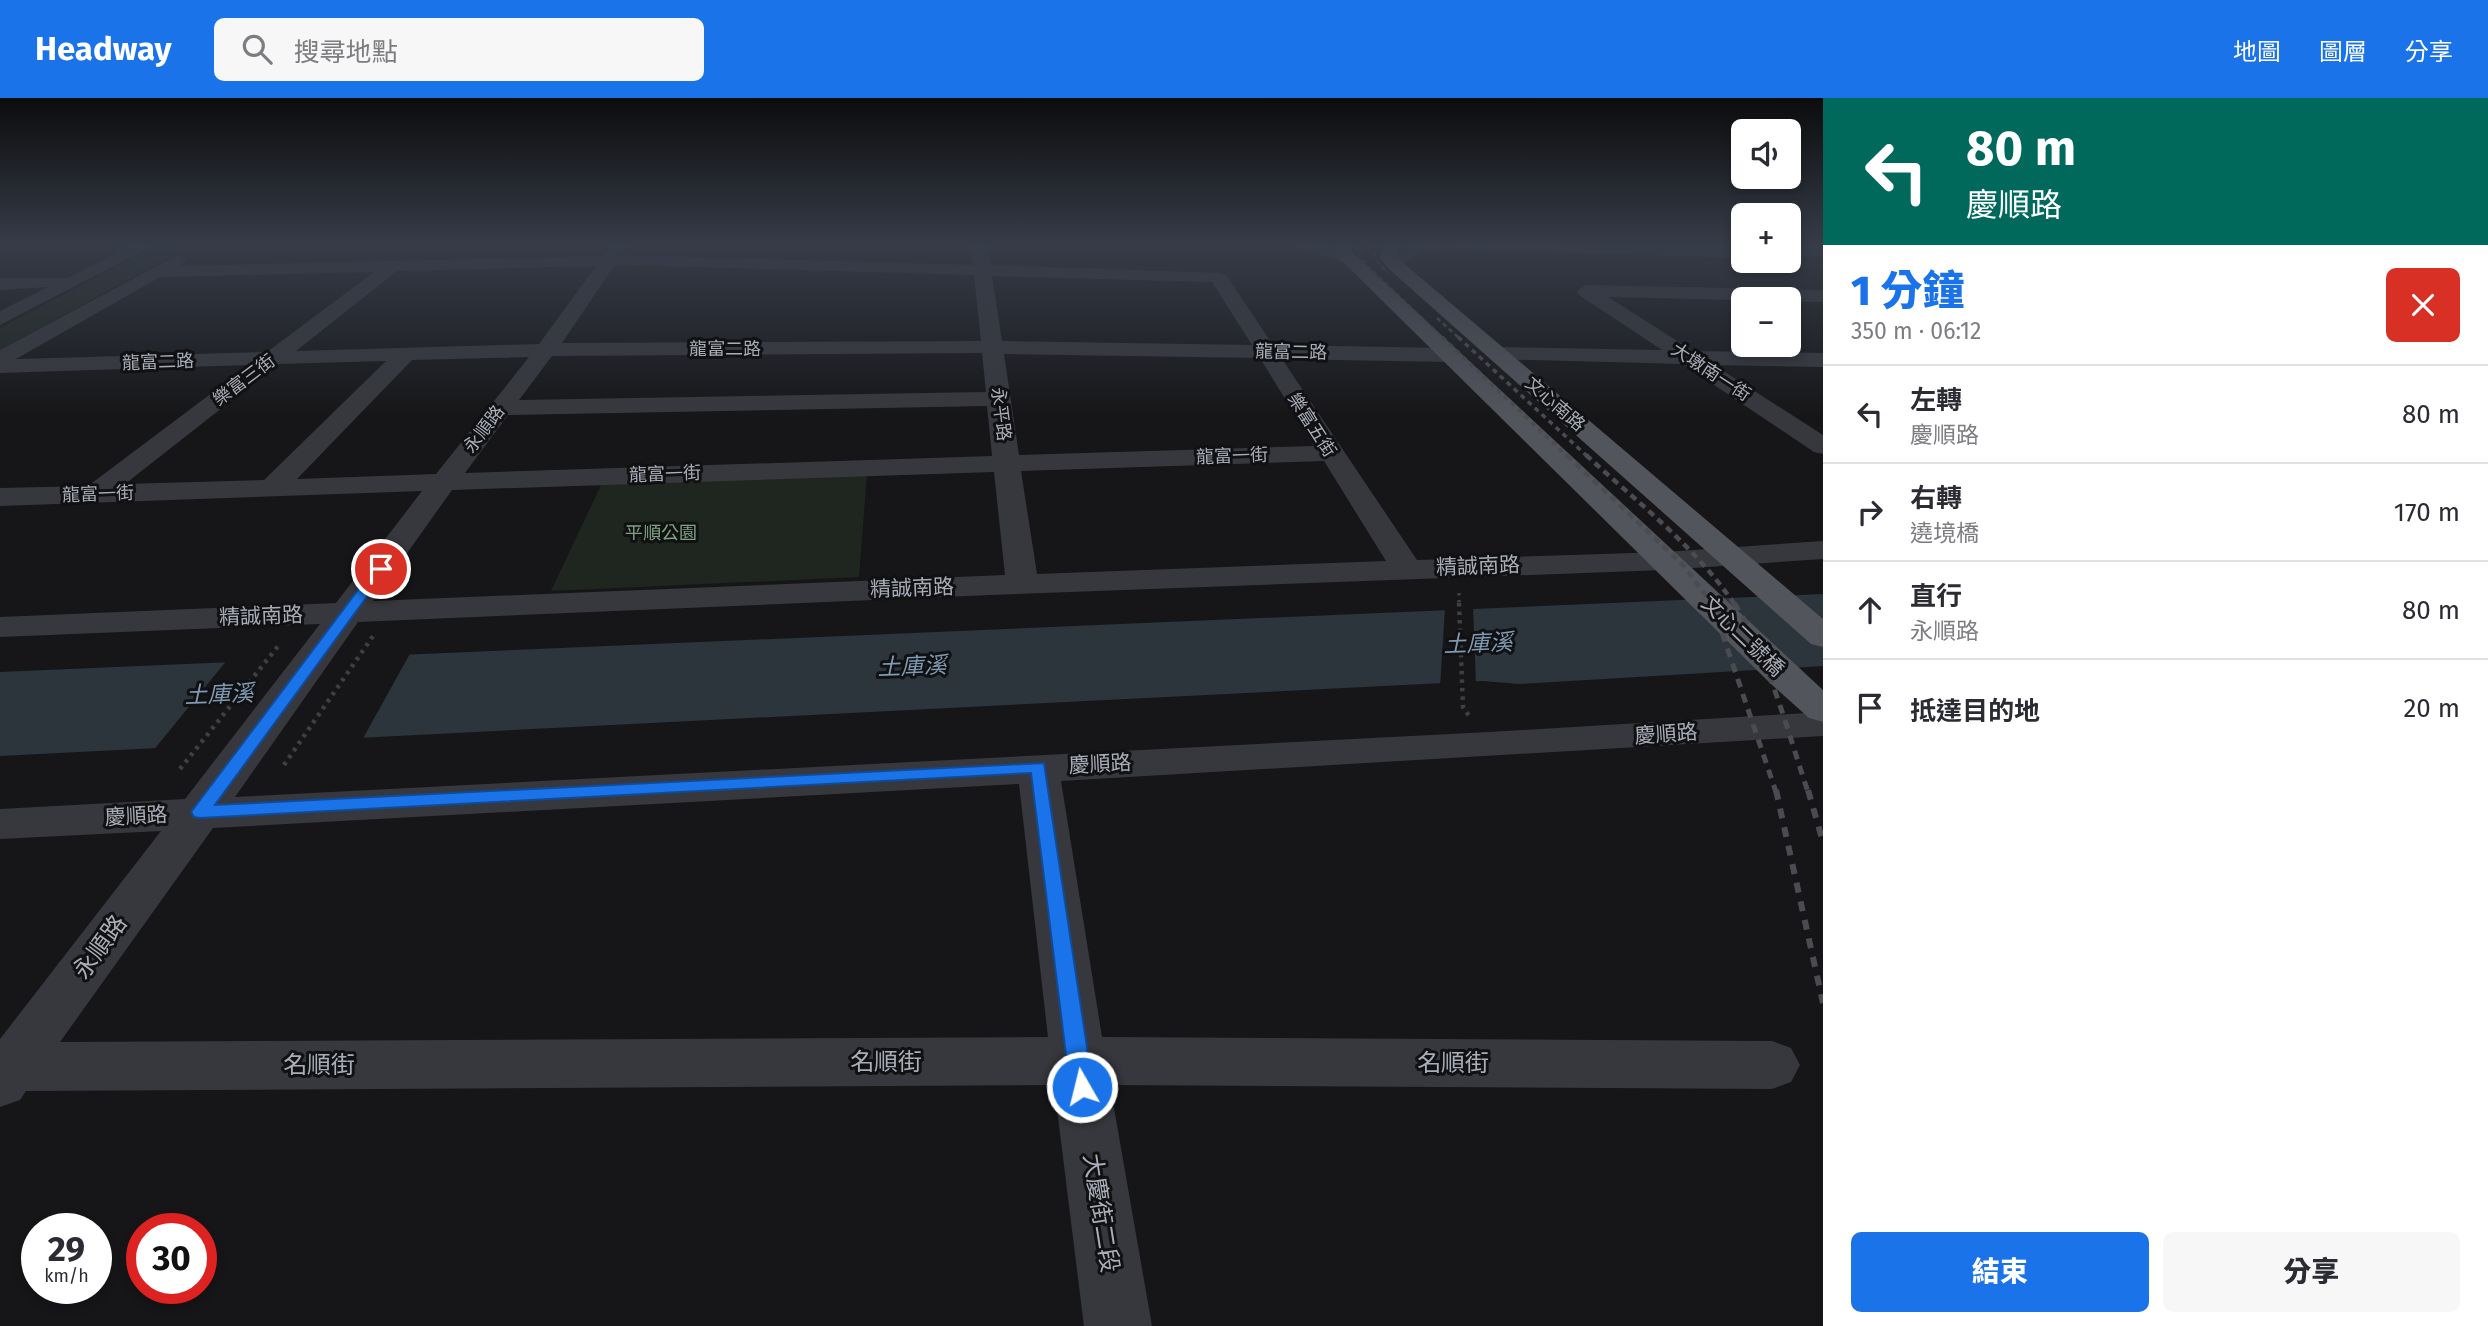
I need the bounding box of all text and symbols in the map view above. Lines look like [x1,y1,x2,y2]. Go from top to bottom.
search box [214,18,704,81]
text: Headway [35,29,172,69]
icon: search [238,30,276,68]
text: 搜尋地點 [294,37,398,68]
text: 地圖 [2233,38,2281,66]
text: 圖層 [2319,38,2367,66]
text: 分享 [2405,38,2453,66]
map controls [1731,119,1801,357]
button: sound [1731,119,1801,189]
text: 80 m [1966,119,2076,178]
icon: left [1851,126,1942,217]
text: 慶順路 [1966,186,2062,224]
button: + [1731,203,1801,273]
text: 1 分鐘 [1851,266,1964,316]
button: close [2386,268,2460,342]
button: − [1731,287,1801,357]
text: 350 m · 06:12 [1851,317,1981,345]
street label: 龍富二路 [689,338,761,360]
street label: 大墩南一街 [1667,338,1755,406]
street label: 龍富二路 [1255,340,1327,364]
street label: 龍富二路 [122,350,194,374]
street label: 樂富三街 [209,350,279,410]
street label: 文心南路 [1521,372,1589,436]
text: 左轉 [1910,385,1962,416]
street label: 永平路 [987,386,1015,442]
street label: 樂富五街 [1283,389,1341,461]
icon: left [1851,395,1889,433]
text: 80 m [2402,399,2460,430]
street label: 永順路 [459,401,509,457]
text: 慶順路 [1910,421,1979,449]
street label: 龍富一街 [1196,444,1268,468]
street label: 龍富一街 [629,462,701,486]
street label: 龍富一街 [62,482,134,506]
text: 右轉 [1910,483,1962,514]
icon: right [1851,493,1889,531]
text: 170 m [2394,497,2460,528]
text: 遶境橋 [1910,519,1979,547]
park label: 平順公園 [625,522,697,544]
pin [351,539,411,599]
icon: arrive [362,550,400,588]
street label: 精誠南路 [1436,552,1520,580]
street label: 精誠南路 [870,574,954,602]
text: 直行 [1910,581,1962,612]
street label: 文心二號橋 [1696,590,1790,682]
icon: ahead [1851,591,1889,629]
text: 80 m [2402,595,2460,626]
street label: 精誠南路 [219,602,303,630]
text: 永順路 [1910,617,1979,645]
water label: 土庫溪 [1443,628,1516,658]
water label: 土庫溪 [877,651,950,681]
water label: 土庫溪 [184,679,257,709]
icon: arrive [1851,689,1889,727]
text: 20 m [2403,693,2460,724]
text: 抵達目的地 [1910,696,2040,727]
street label: 慶順路 [1634,719,1698,749]
street label: 慶順路 [1068,749,1132,779]
street label: 慶順路 [104,801,168,831]
street label: 永順路 [68,910,132,984]
street label: 名順街 [850,1048,922,1076]
street label: 名順街 [1417,1049,1489,1077]
position arrow [1045,1050,1119,1124]
street label: 名順街 [283,1051,355,1079]
street label: 大慶街二段 [1078,1152,1124,1274]
speed limit sign: 30 [126,1213,217,1304]
text: 29 [48,1228,85,1270]
button: 結束 [1851,1232,2149,1312]
button: 分享 [2163,1232,2460,1312]
text: km/h [44,1265,89,1287]

